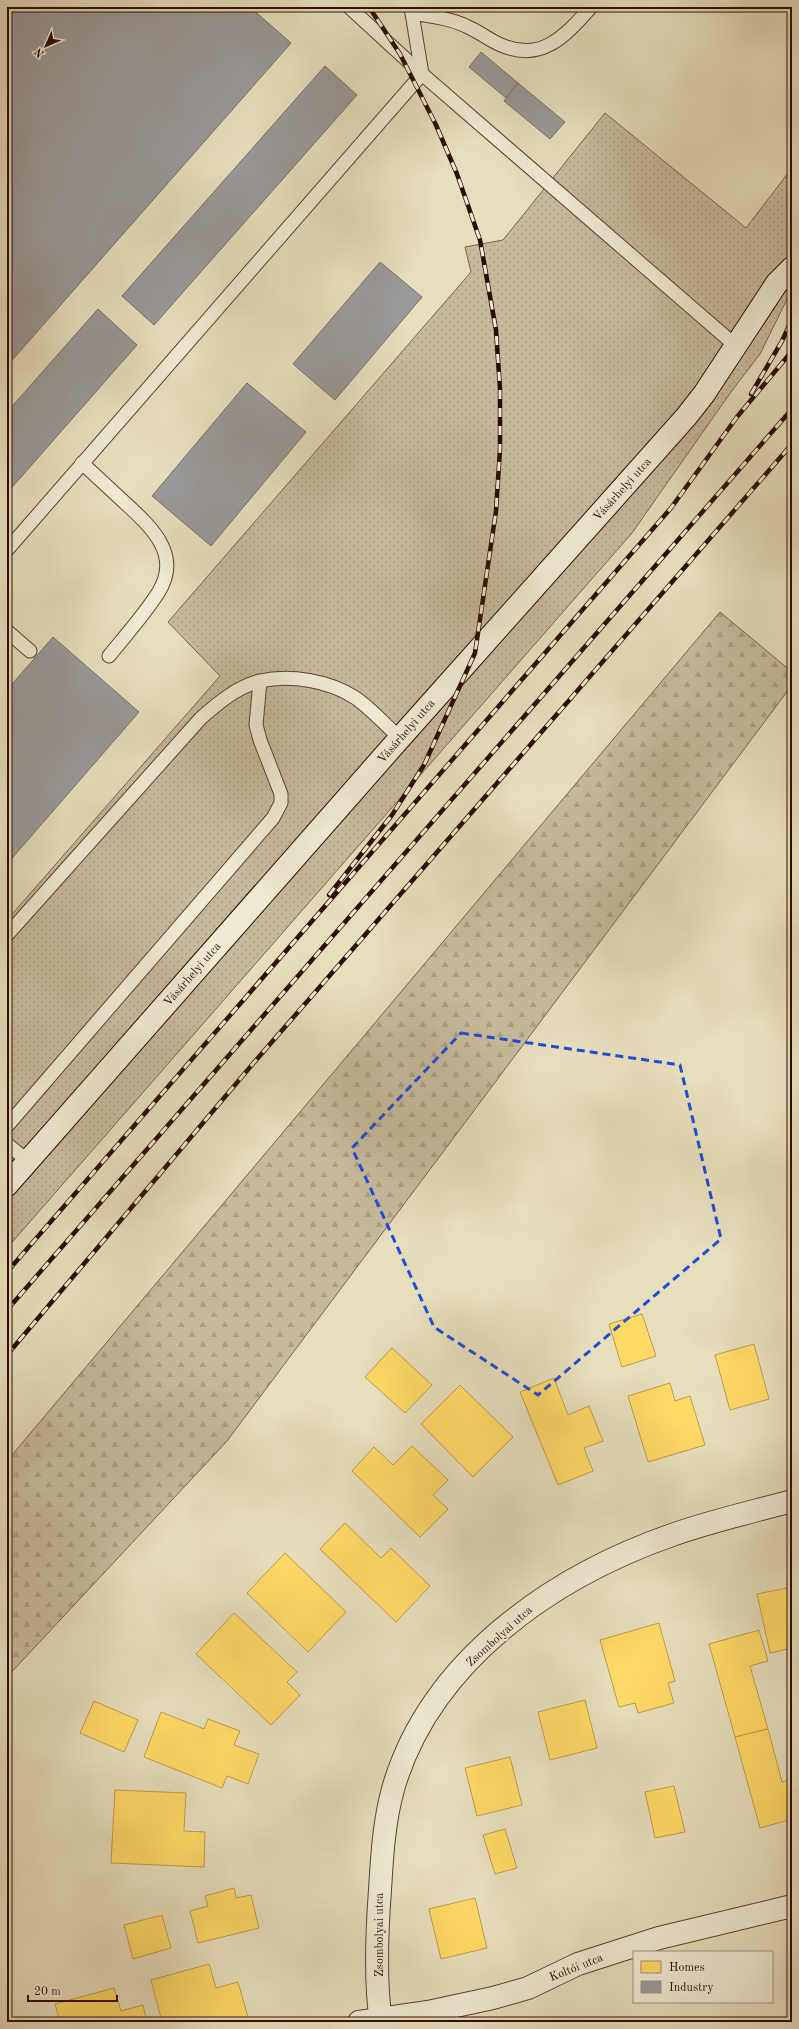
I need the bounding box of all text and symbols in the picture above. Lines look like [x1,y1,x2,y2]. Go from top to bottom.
north arrow [26,26,66,66]
text: N [33,45,47,59]
street label: Vásárhelyi utca [591,456,654,524]
street label: Vásárhelyi utca [376,697,438,766]
street label: Vásárhelyi utca [162,940,224,1009]
street label: Zsombolyai utca [464,1604,535,1669]
street label: Zsombolyai utca [374,1893,386,1977]
legend [633,1951,773,2003]
street label: Koltói utca [548,1952,605,1984]
text: Homes [669,1962,705,1974]
scale bar [28,1977,117,2003]
text: Industry [669,1982,714,1994]
text: 20 m [34,1986,61,1998]

